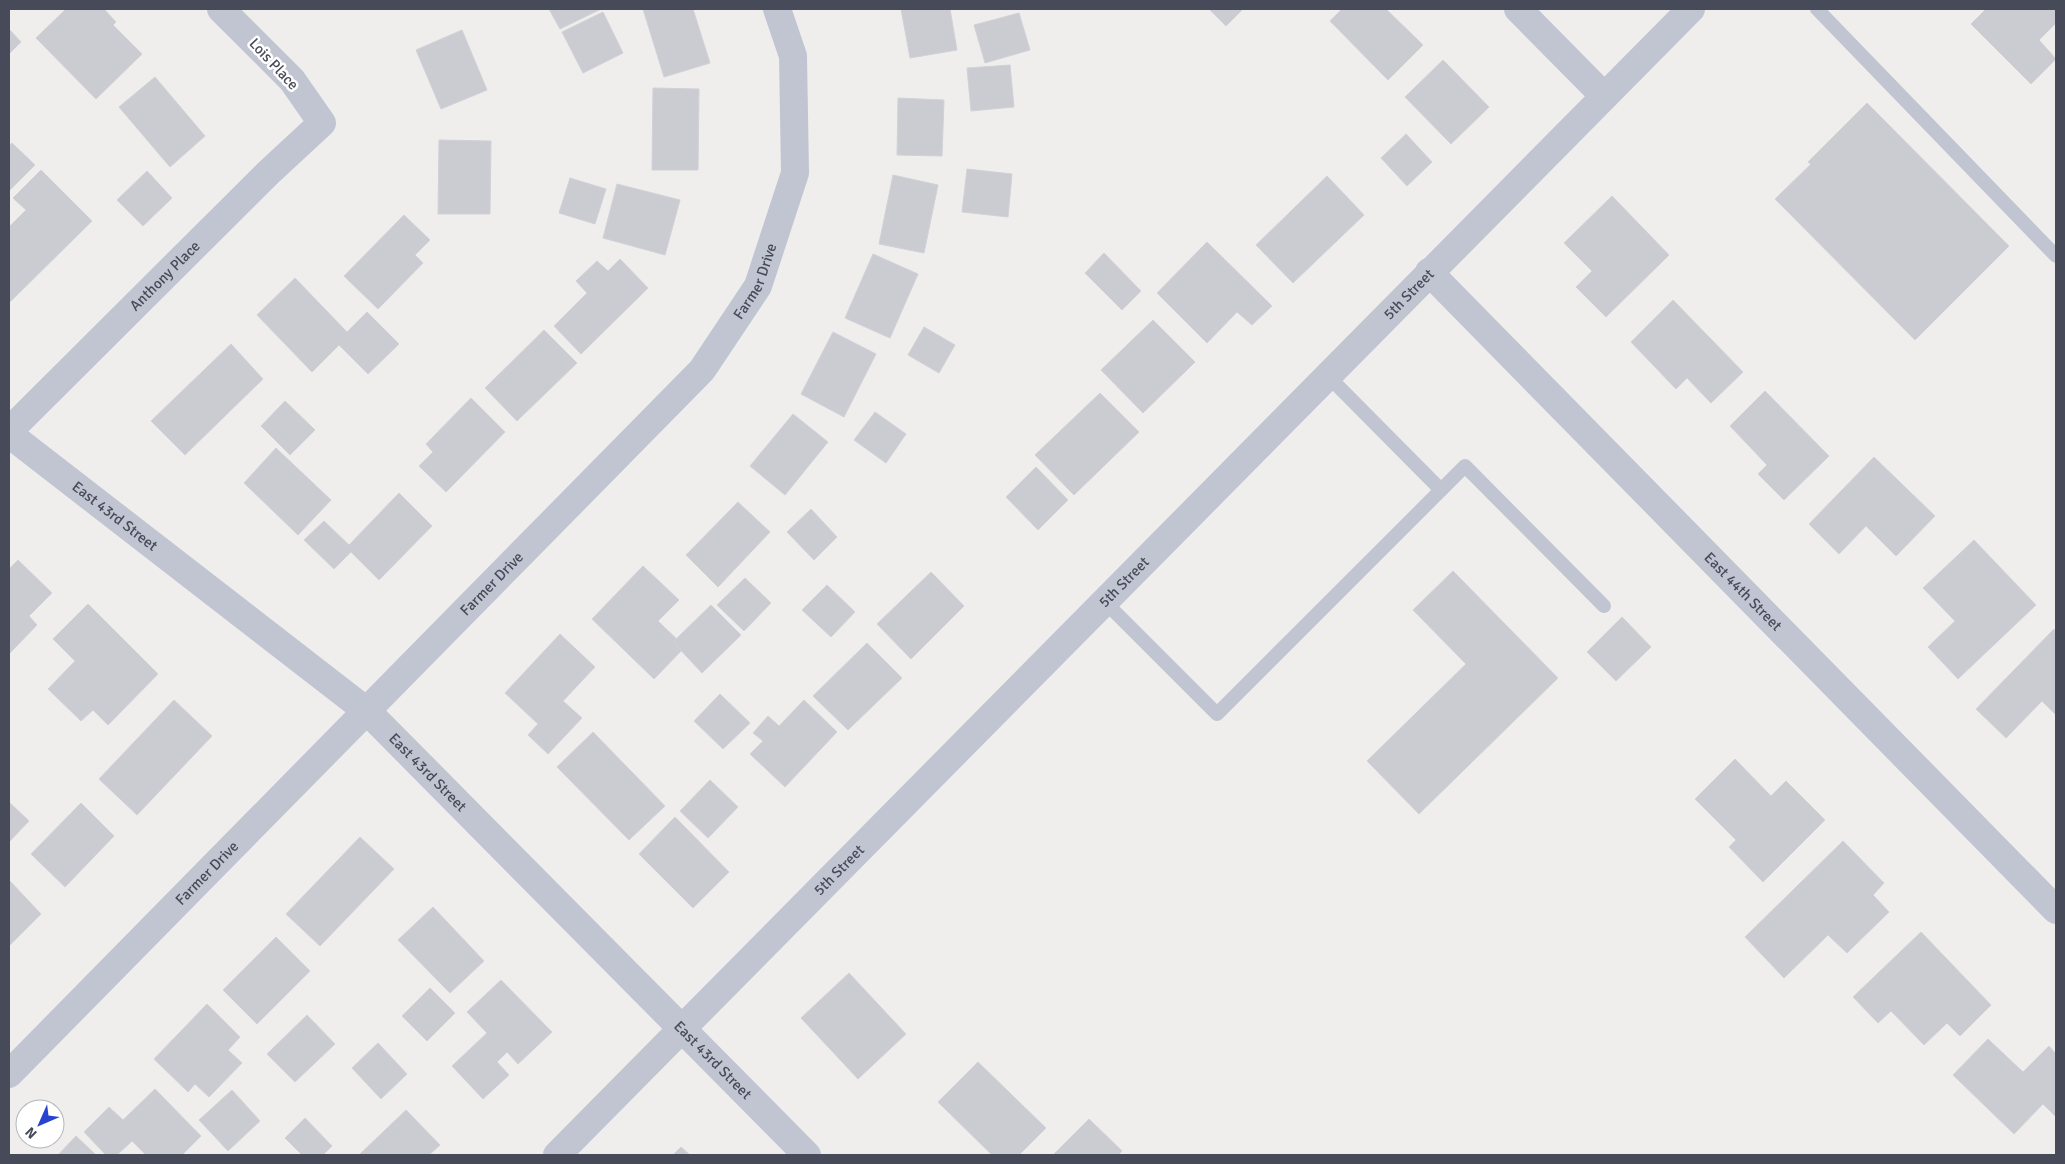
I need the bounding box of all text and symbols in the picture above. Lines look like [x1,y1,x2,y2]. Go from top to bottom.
street label: Lois Place [246,34,302,94]
street label: Anthony Place [126,237,204,315]
street label: Farmer Drive [729,241,780,323]
street label: 5th Street [1380,265,1438,323]
street label: East 43rd Street [69,477,161,555]
street label: Farmer Drive [456,548,527,619]
street label: East 44th Street [1700,548,1786,635]
street label: 5th Street [1095,553,1153,611]
street label: East 43rd Street [385,729,470,815]
street label: Farmer Drive [172,837,242,909]
street label: 5th Street [810,841,868,899]
street label: East 43rd Street [670,1017,756,1103]
north arrow [15,1099,65,1149]
text: N [22,1123,41,1142]

